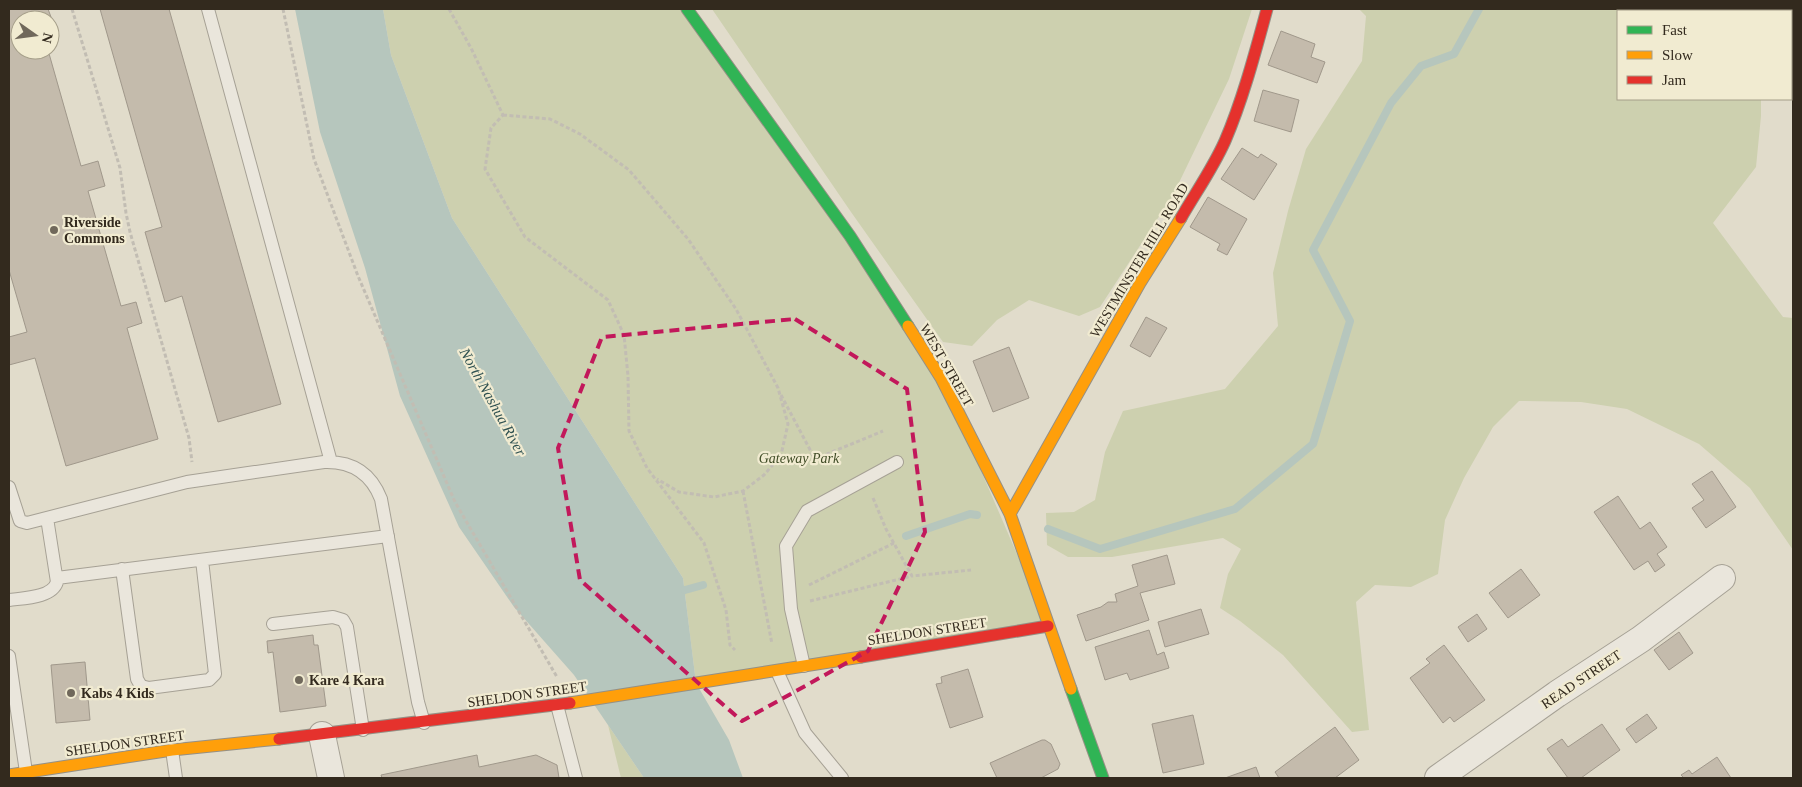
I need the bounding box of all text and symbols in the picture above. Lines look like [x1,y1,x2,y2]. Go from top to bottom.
north arrow [10,10,60,60]
legend [1617,10,1792,100]
text: Fast [1662,22,1688,38]
text: N [39,31,56,45]
text: Slow [1662,47,1693,63]
text: Jam [1662,72,1686,88]
street label: WESTMINSTER HILL ROAD [1087,180,1192,340]
place label: Riverside Commons [64,215,125,246]
marker: Riverside Commons [48,224,60,236]
street label: WEST STREET [917,321,976,410]
water label: North Nashua River [456,344,529,459]
park label: Gateway Park [759,451,840,466]
street label: SHELDON STREET [867,615,988,648]
street label: READ STREET [1539,647,1624,712]
place label: Kare 4 Kara [309,673,384,688]
marker: Kare 4 Kara [293,674,305,686]
street label: SHELDON STREET [467,679,588,710]
place label: Kabs 4 Kids [81,686,155,701]
marker: Kabs 4 Kids [65,687,77,699]
street label: SHELDON STREET [65,728,186,759]

